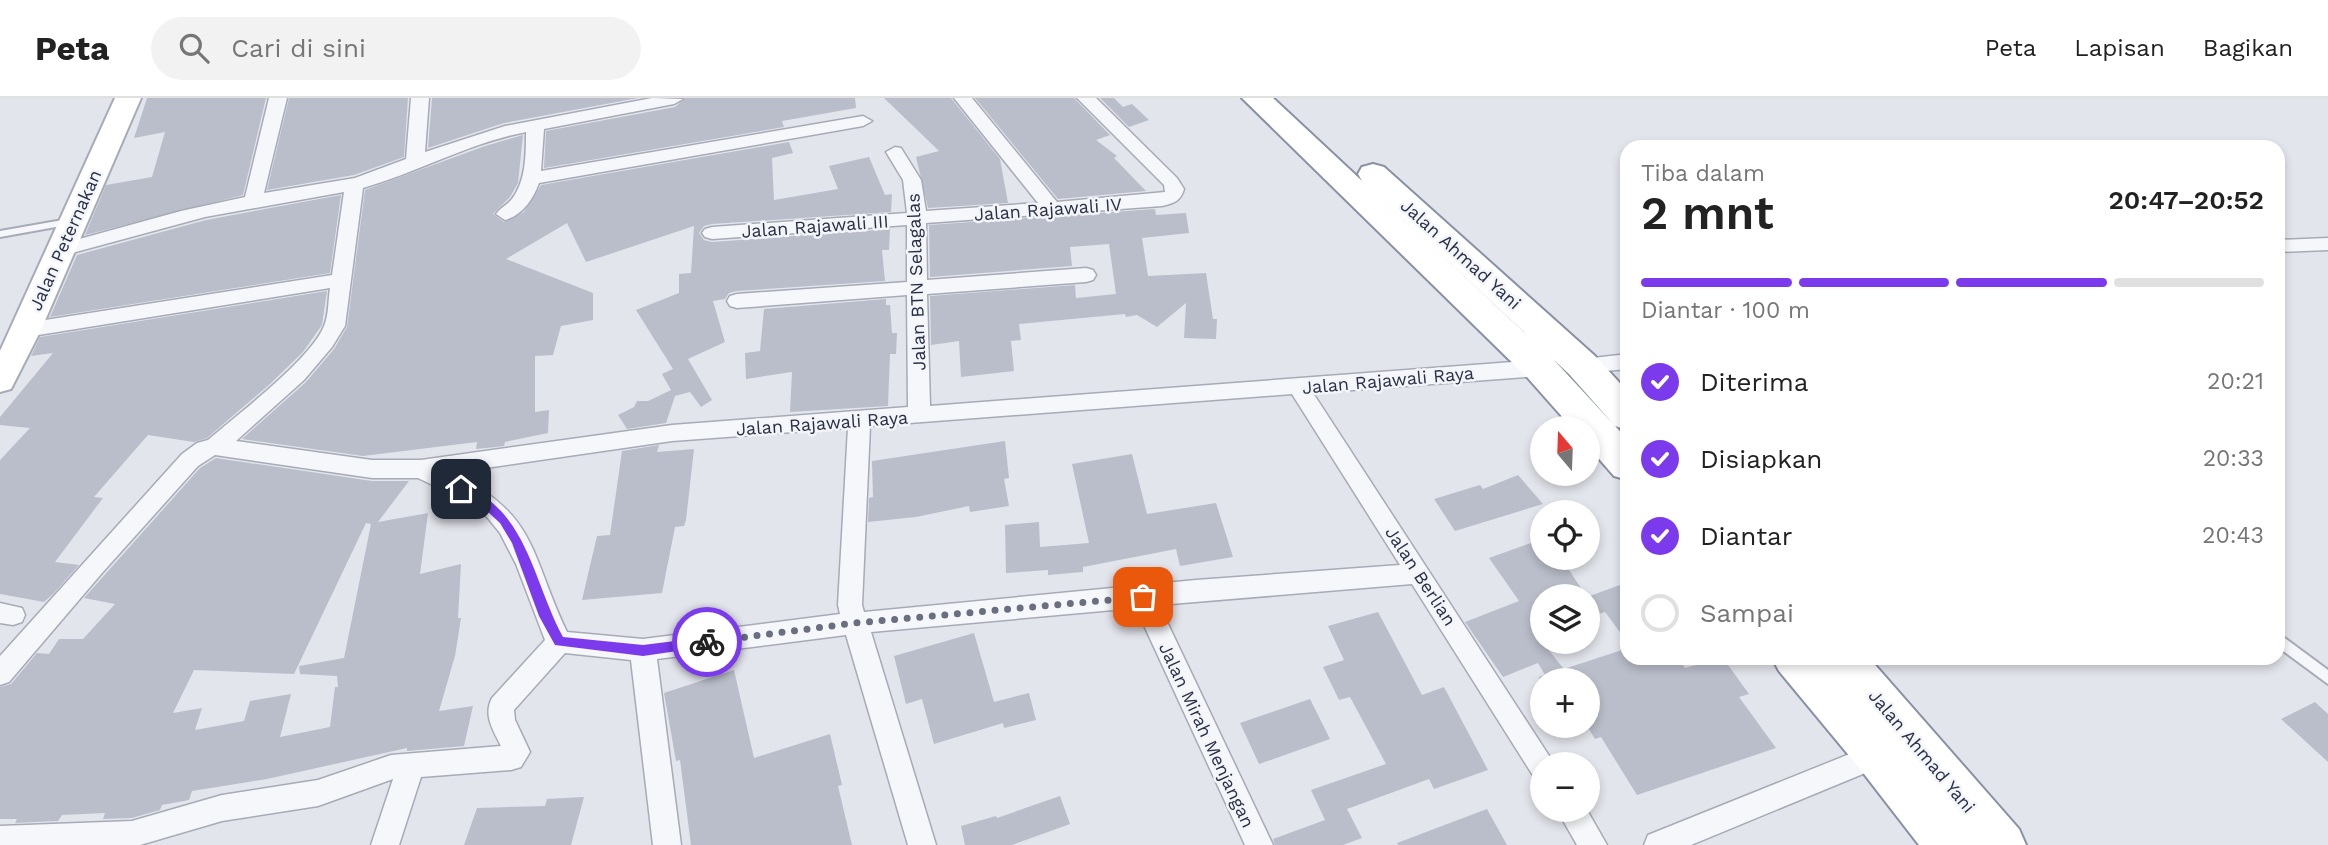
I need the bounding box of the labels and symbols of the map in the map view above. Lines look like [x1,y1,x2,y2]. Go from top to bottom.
street label: Jalan Peternakan [25,166,105,314]
street label: Jalan BTN Selagalas [902,193,930,371]
street label: Jalan Rajawali IV [973,193,1123,225]
street label: Jalan Ahmad Yani [1397,195,1525,313]
street label: Jalan Rajawali III [741,210,889,242]
street label: Jalan Rajawali Raya [1301,362,1475,398]
street label: Jalan Rajawali Raya [735,407,909,439]
north arrow [1530,416,1600,486]
pin [431,459,491,519]
street label: Jalan Berlian [1381,522,1461,630]
pin [1113,567,1173,627]
courier [672,607,742,677]
street label: Jalan Mirah Menjangan [1155,639,1259,831]
street label: Jalan Ahmad Yani [1864,685,1980,817]

